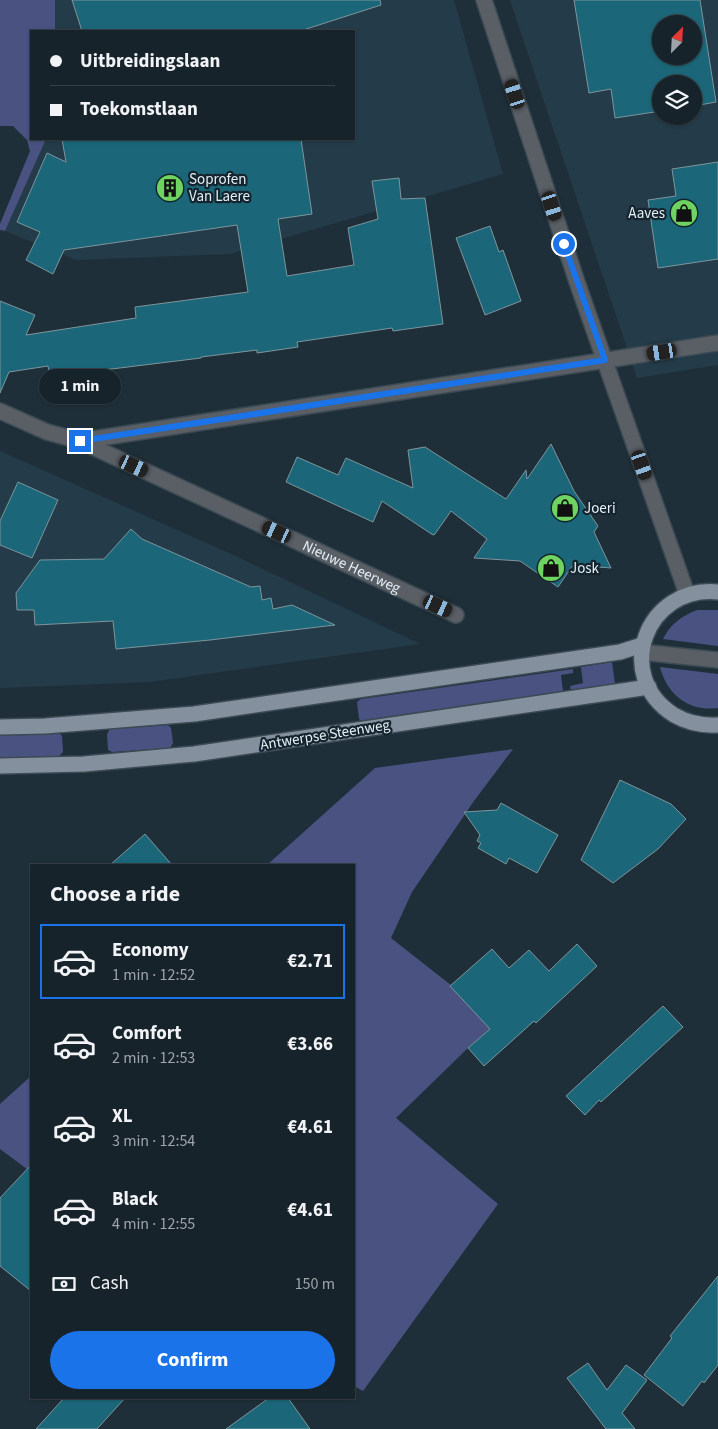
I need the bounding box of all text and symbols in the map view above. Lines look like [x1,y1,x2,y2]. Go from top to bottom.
north arrow [652,15,702,65]
map controls [652,15,702,125]
text: Uitbreidingslaan [80,48,220,75]
button: layers [652,75,702,125]
car [503,77,526,111]
text: Toekomstlaan [80,96,198,123]
place label: Soprofen Van Laere [189,169,250,207]
building icon: Soprofen Van Laere [155,173,185,203]
car [540,189,563,223]
shop icon: Aaves [669,198,699,228]
place label: Aaves [628,203,665,224]
route start [553,233,575,255]
car [646,342,677,362]
callout: 1 min [39,368,121,404]
text: 1 min [61,375,99,397]
route end [69,430,91,452]
car [630,448,653,482]
car [117,453,150,479]
shop icon: Joeri [550,493,580,523]
place label: Joeri [584,498,616,519]
car [260,519,293,545]
street label: Nieuwe Heerweg [299,535,405,599]
shop icon: Josk [536,553,566,583]
place label: Josk [570,558,600,579]
car [421,593,454,619]
street label: Antwerpse Steenweg [259,714,392,756]
text: Choose a ride [50,878,180,910]
text: Economy [112,937,189,964]
icon: car [52,939,97,984]
text: €2.71 [287,948,333,975]
text: 1 min · 12:52 [112,964,195,986]
text: Comfort [112,1020,182,1047]
icon: car [52,1022,97,1067]
text: €3.66 [287,1031,333,1058]
text: 2 min · 12:53 [112,1047,195,1069]
text: XL [112,1103,133,1130]
icon: car [52,1105,97,1150]
text: €4.61 [287,1114,333,1141]
text: 3 min · 12:54 [112,1130,195,1152]
text: Black [112,1186,158,1213]
icon: car [52,1188,97,1233]
text: €4.61 [287,1197,333,1224]
text: 4 min · 12:55 [112,1213,195,1235]
icon: cash [50,1270,78,1298]
text: Cash [90,1270,129,1297]
text: 150 m [295,1273,335,1295]
button: Confirm [50,1331,335,1389]

